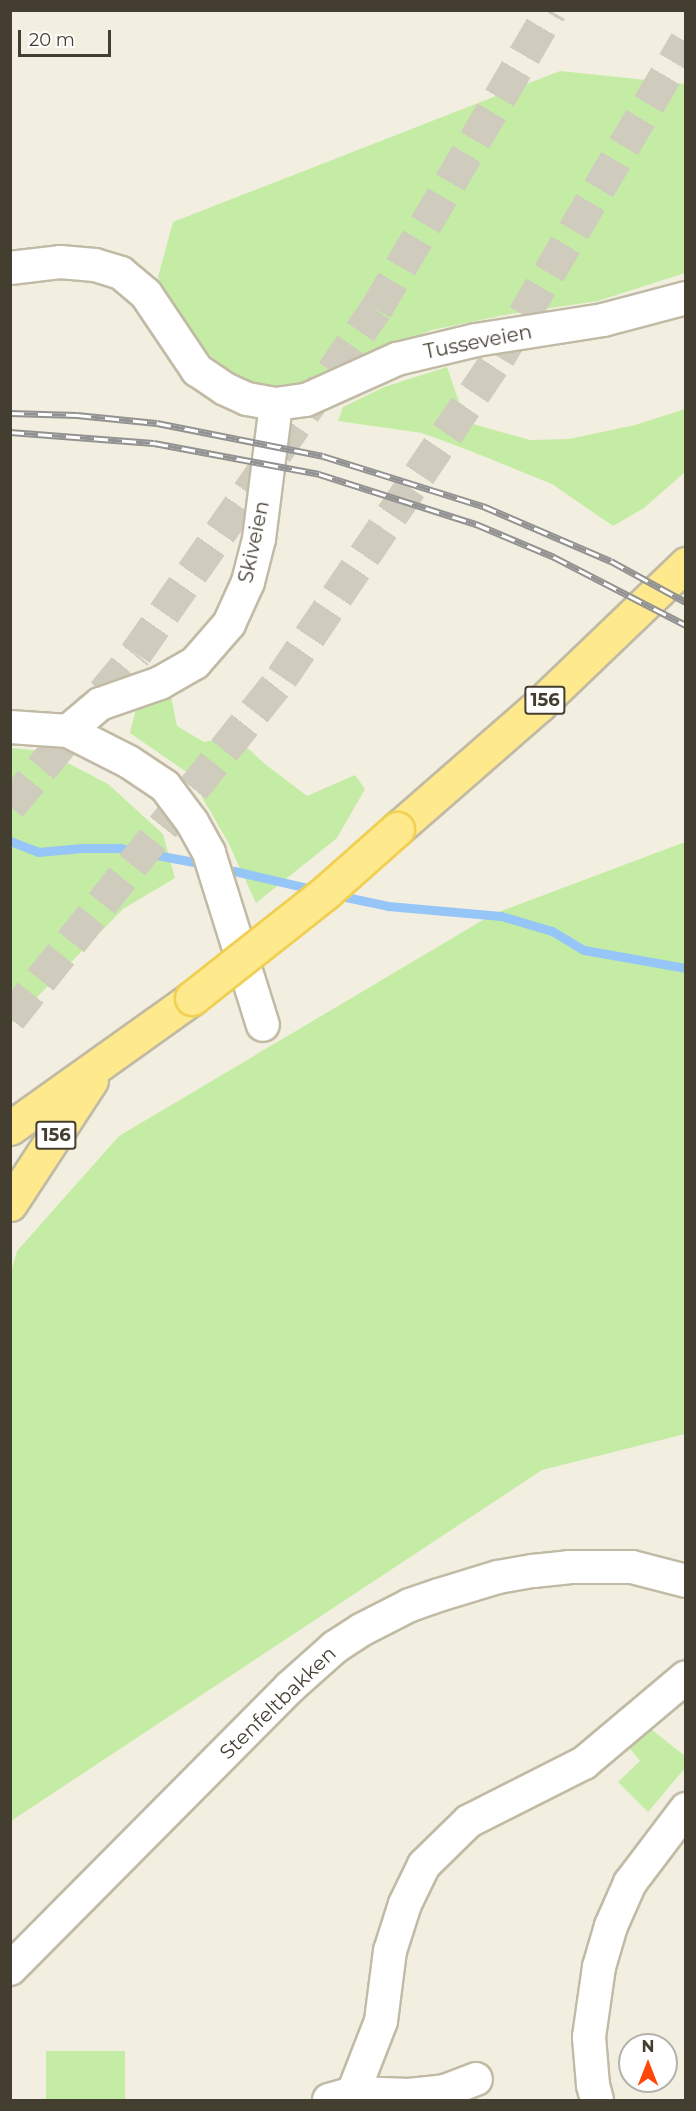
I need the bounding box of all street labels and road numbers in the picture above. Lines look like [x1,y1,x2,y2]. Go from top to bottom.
street label: Tusseveien [422,320,534,364]
street label: Skiveien [234,499,274,585]
road number: 156 [524,685,566,715]
road number: 156 [35,1120,77,1150]
street label: Stenfeltbakken [215,1642,341,1764]

